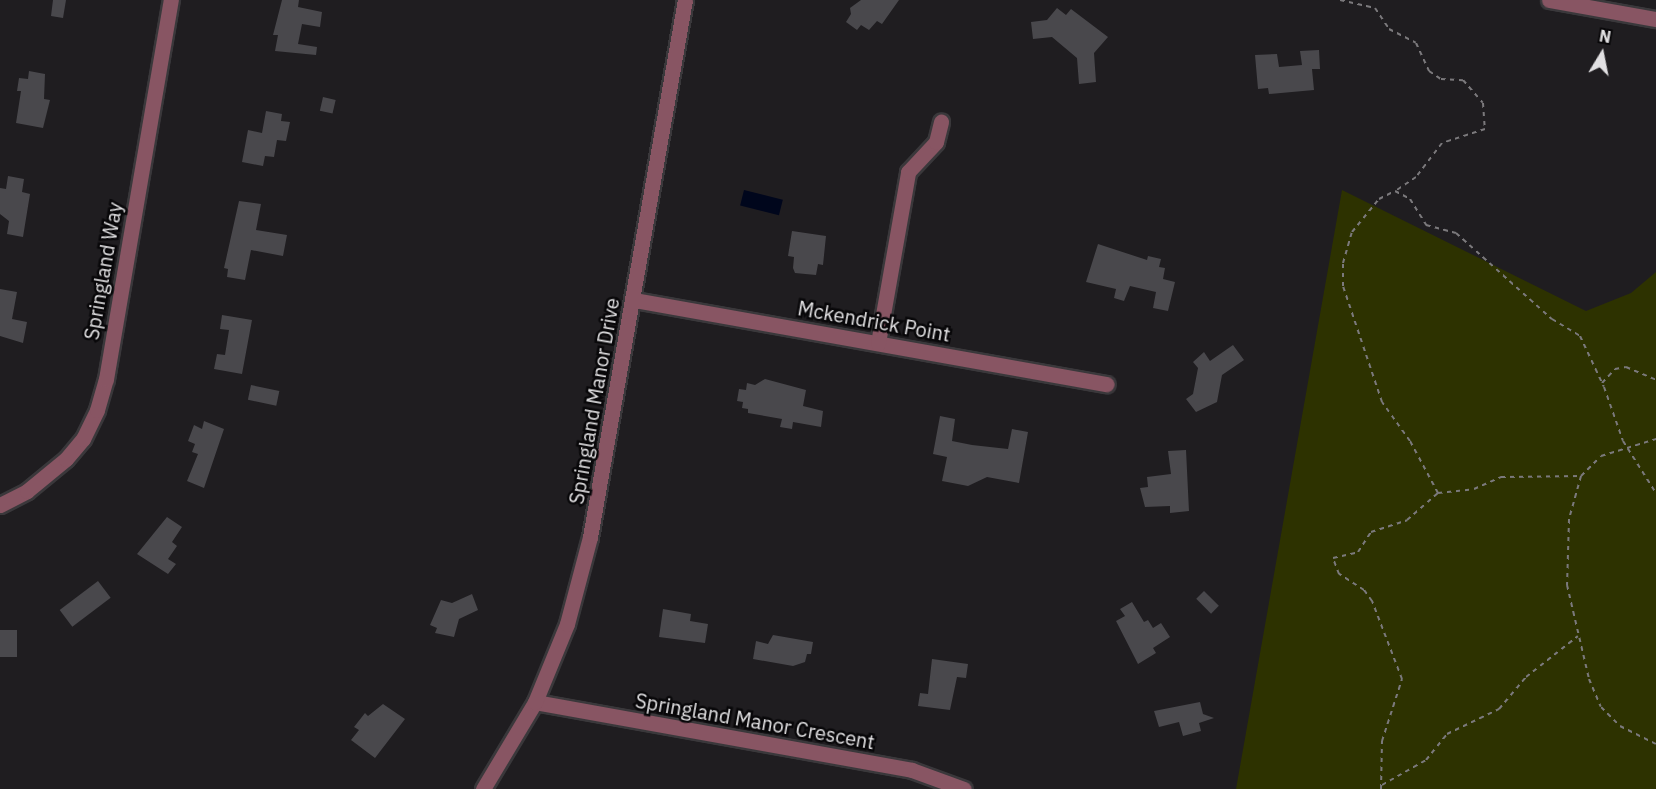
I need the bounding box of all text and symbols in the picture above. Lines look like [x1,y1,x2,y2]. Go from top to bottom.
north arrow [1572,24,1632,84]
text: N [1598,25,1613,47]
street label: Springland Way [79,200,127,342]
street label: Springland Manor Drive [564,296,624,506]
street label: Mckendrick Point [796,296,952,346]
street label: Springland Manor Crescent [634,688,876,754]

